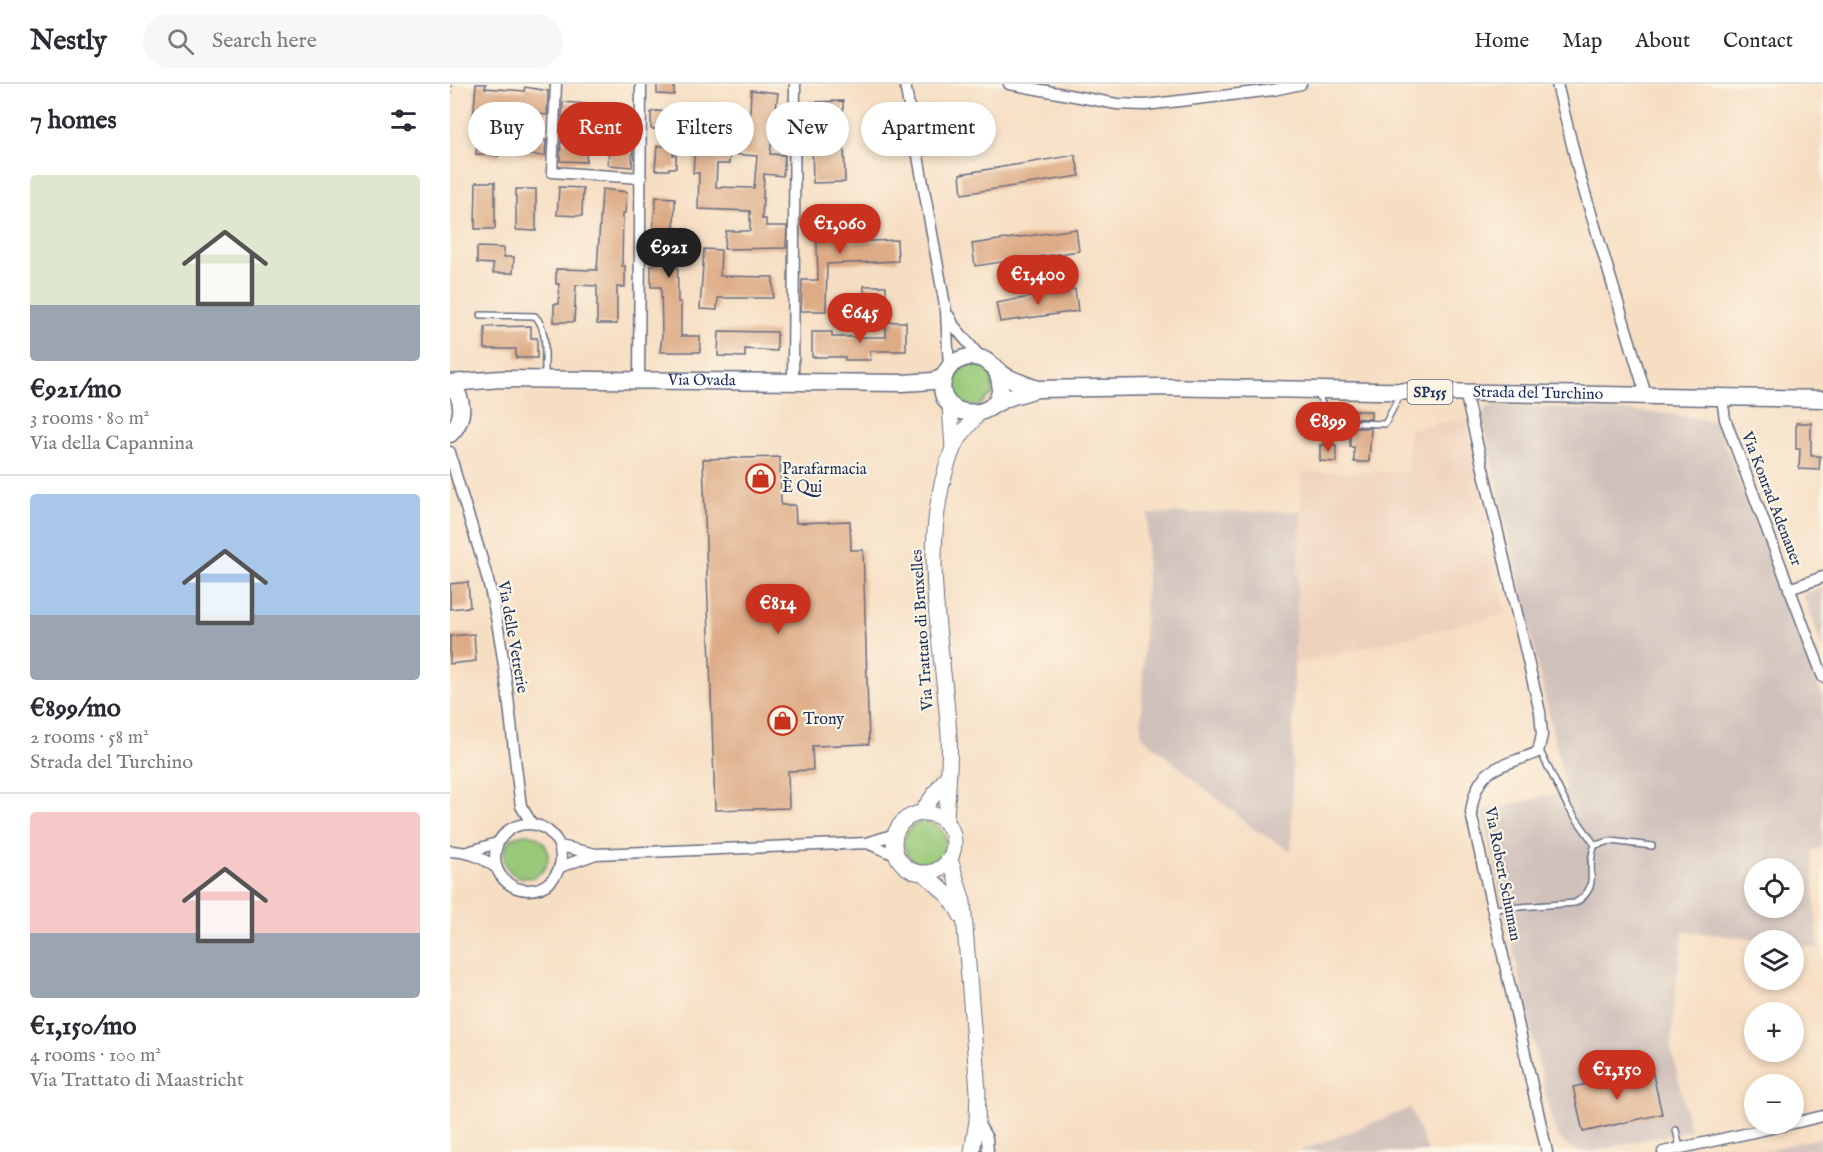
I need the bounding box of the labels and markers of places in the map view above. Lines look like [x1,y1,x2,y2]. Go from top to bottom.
pin: €1,060 [791,204,889,255]
pin: €921 [633,228,705,279]
pin: €1,400 [989,255,1087,306]
pin: €645 [824,293,896,344]
pin: €899 [1292,402,1364,453]
place label: Parafarmacia È Qui [782,460,867,498]
shop icon: Parafarmacia È Qui [745,463,777,495]
pin: €814 [742,584,814,635]
shop icon: Trony [766,704,798,736]
place label: Trony [803,710,844,730]
pin: €1,150 [1568,1050,1666,1101]

